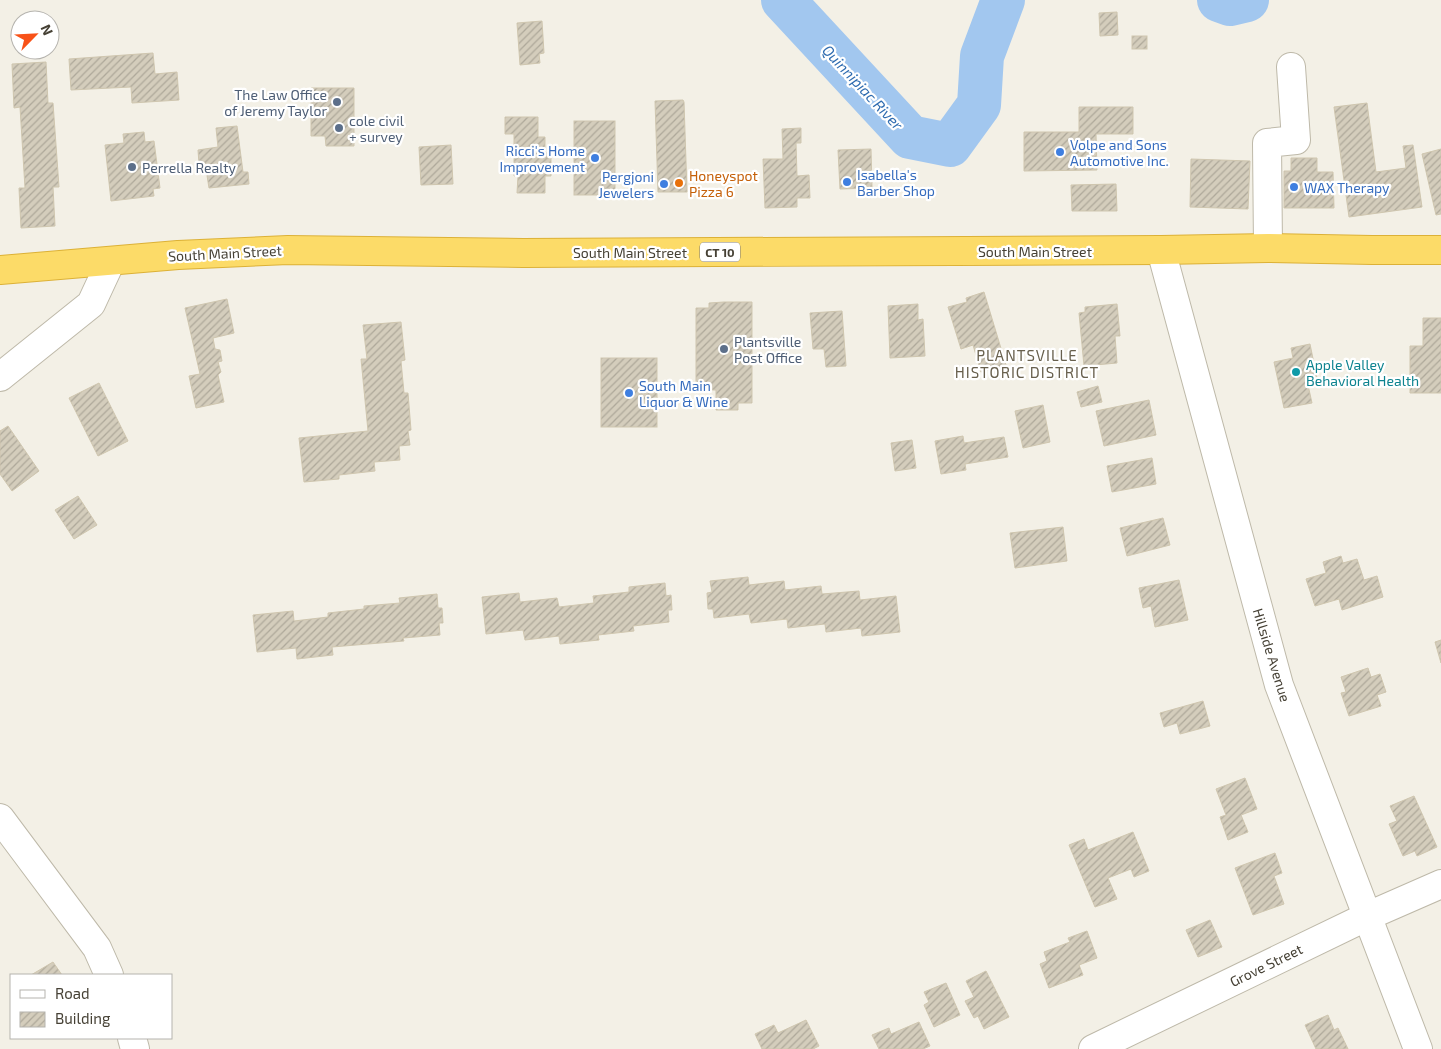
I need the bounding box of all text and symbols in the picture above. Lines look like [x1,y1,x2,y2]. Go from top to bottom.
north arrow [10,10,60,60]
text: N [38,21,57,38]
water label: Quinnipiac River [818,41,908,135]
place label: The Law Office of Jeremy Taylor [224,86,327,119]
marker: The Law Office of Jeremy Taylor [331,96,343,108]
place label: cole civil + survey [349,112,405,145]
marker: cole civil + survey [333,122,345,134]
place label: Volpe and Sons Automotive Inc. [1070,136,1169,169]
place label: Ricci's Home Improvement [500,142,585,175]
marker: Volpe and Sons Automotive Inc. [1054,146,1066,158]
marker: Ricci's Home Improvement [589,152,601,164]
place label: Perrella Realty [142,159,237,176]
marker: Perrella Realty [126,161,138,173]
place label: Isabella's Barber Shop [857,166,935,199]
place label: Honeyspot Pizza 6 [689,167,758,200]
place label: Pergjoni Jewelers [598,168,654,201]
marker: Isabella's Barber Shop [841,176,853,188]
marker: Honeyspot Pizza 6 [673,177,685,189]
marker: Pergjoni Jewelers [658,178,670,190]
place label: WAX Therapy [1304,179,1390,196]
marker: WAX Therapy [1288,181,1300,193]
street label: South Main Street [168,242,282,264]
road number: CT 10 [700,242,740,262]
street label: South Main Street [978,243,1092,260]
street label: South Main Street [573,244,687,261]
place label: Plantsville Post Office [734,333,802,366]
marker: Plantsville Post Office [718,343,730,355]
district label: PLANTSVILLE HISTORIC DISTRICT [955,346,1099,381]
place label: Apple Valley Behavioral Health [1306,356,1419,389]
marker: Apple Valley Behavioral Health [1290,366,1302,378]
place label: South Main Liquor & Wine [639,377,728,410]
marker: South Main Liquor & Wine [623,387,635,399]
street label: Hillside Avenue [1250,606,1294,704]
street label: Grove Street [1227,940,1305,990]
legend [10,974,172,1039]
text: Road [55,984,90,1002]
text: Building [55,1009,111,1027]

